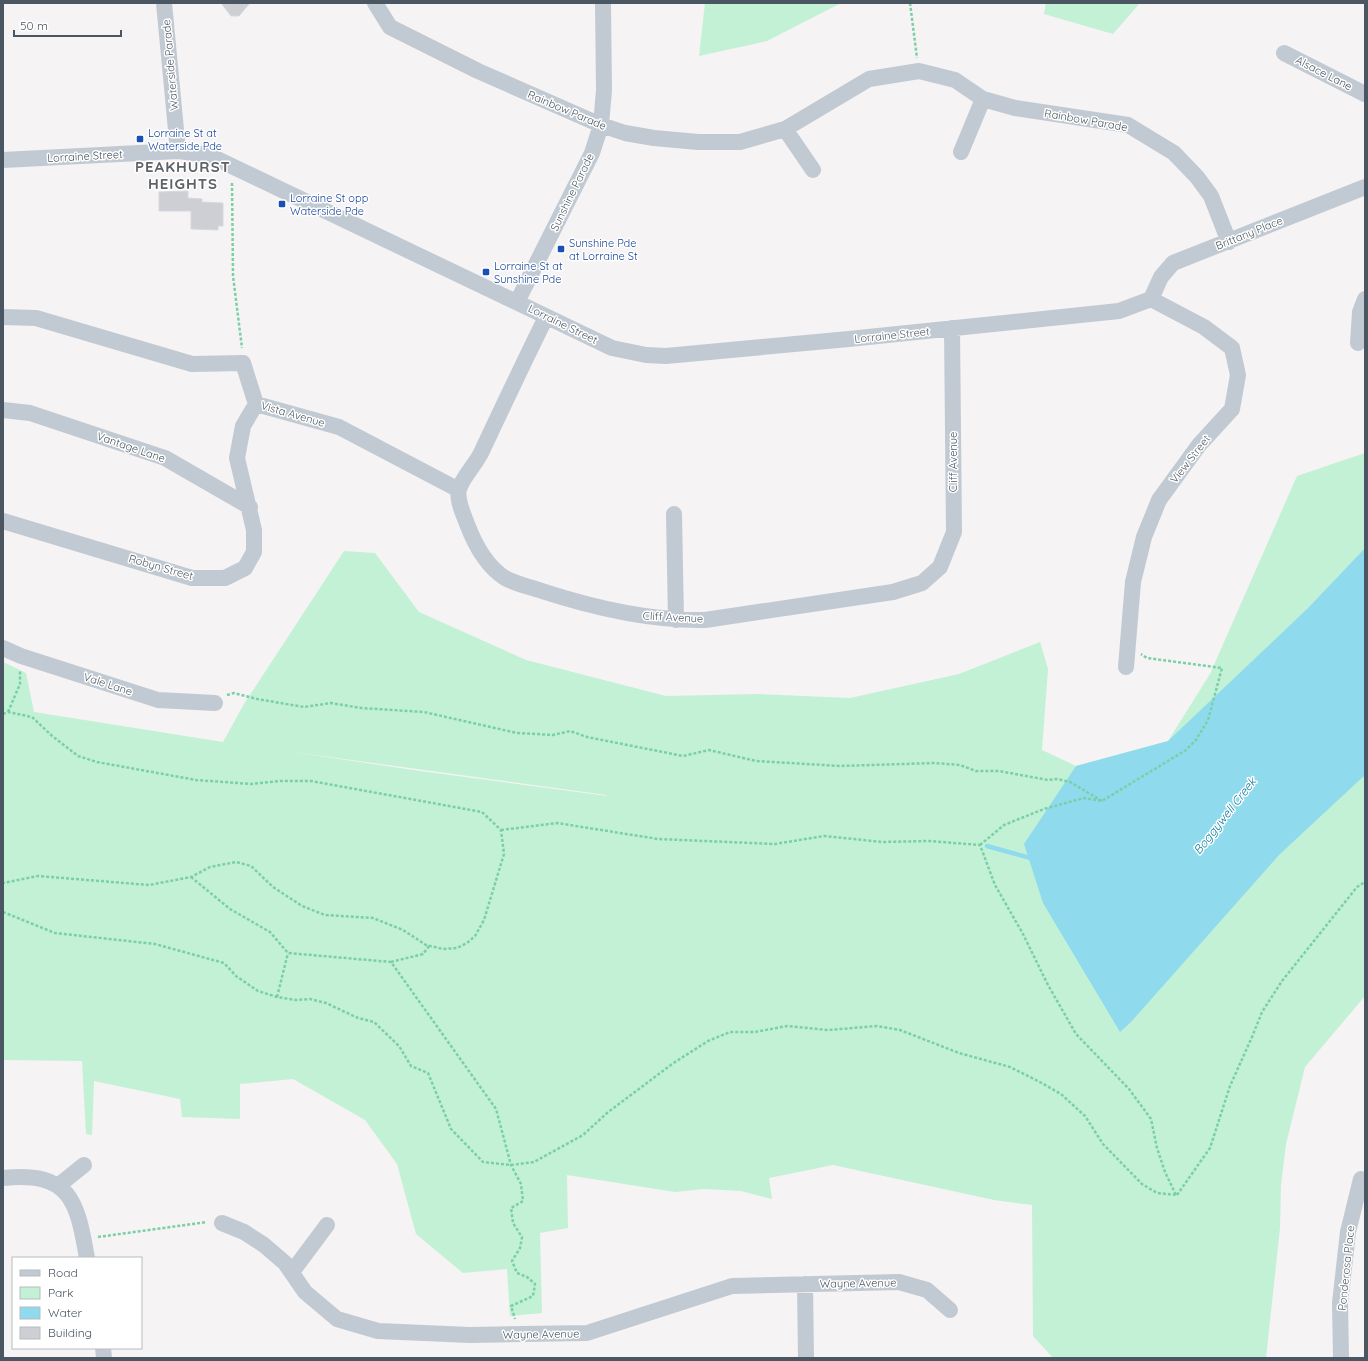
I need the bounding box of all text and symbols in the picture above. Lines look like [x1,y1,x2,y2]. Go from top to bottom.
scale bar [14,12,121,38]
text: 50 m [20,18,48,33]
street label: Waterside Parade [159,19,181,111]
street label: Alsace Lane [1293,53,1355,93]
street label: Rainbow Parade [526,87,608,133]
street label: Rainbow Parade [1043,106,1129,134]
place label: Lorraine St at Waterside Pde [148,126,222,153]
marker: Lorraine St at Waterside Pde [135,134,145,144]
street label: Lorraine Street [47,147,123,165]
street label: Sunshine Parade [547,151,597,233]
district label: PEAKHURST HEIGHTS [135,157,231,193]
place label: Lorraine St opp Waterside Pde [290,191,369,218]
marker: Lorraine St opp Waterside Pde [277,199,287,209]
street label: Brittany Place [1213,213,1285,253]
place label: Sunshine Pde at Lorraine St [569,236,638,263]
marker: Sunshine Pde at Lorraine St [556,244,566,254]
place label: Lorraine St at Sunshine Pde [494,259,563,286]
marker: Lorraine St at Sunshine Pde [481,267,491,277]
street label: Lorraine Street [526,301,600,347]
street label: Lorraine Street [854,324,931,346]
street label: Vista Avenue [259,398,327,430]
street label: Vantage Lane [95,429,167,465]
street label: Cliff Avenue [946,432,960,492]
street label: View Street [1167,432,1213,486]
street label: Robyn Street [127,551,195,583]
street label: Cliff Avenue [642,608,704,626]
street label: Vale Lane [82,670,134,698]
water label: Boggywell Creek [1190,773,1260,857]
street label: Ponderosa Place [1335,1225,1357,1311]
legend [12,1257,142,1349]
text: Road [48,1265,78,1280]
street label: Wayne Avenue [820,1275,896,1291]
text: Park [48,1285,73,1300]
text: Water [48,1305,83,1320]
text: Building [48,1325,92,1340]
street label: Wayne Avenue [503,1326,579,1342]

